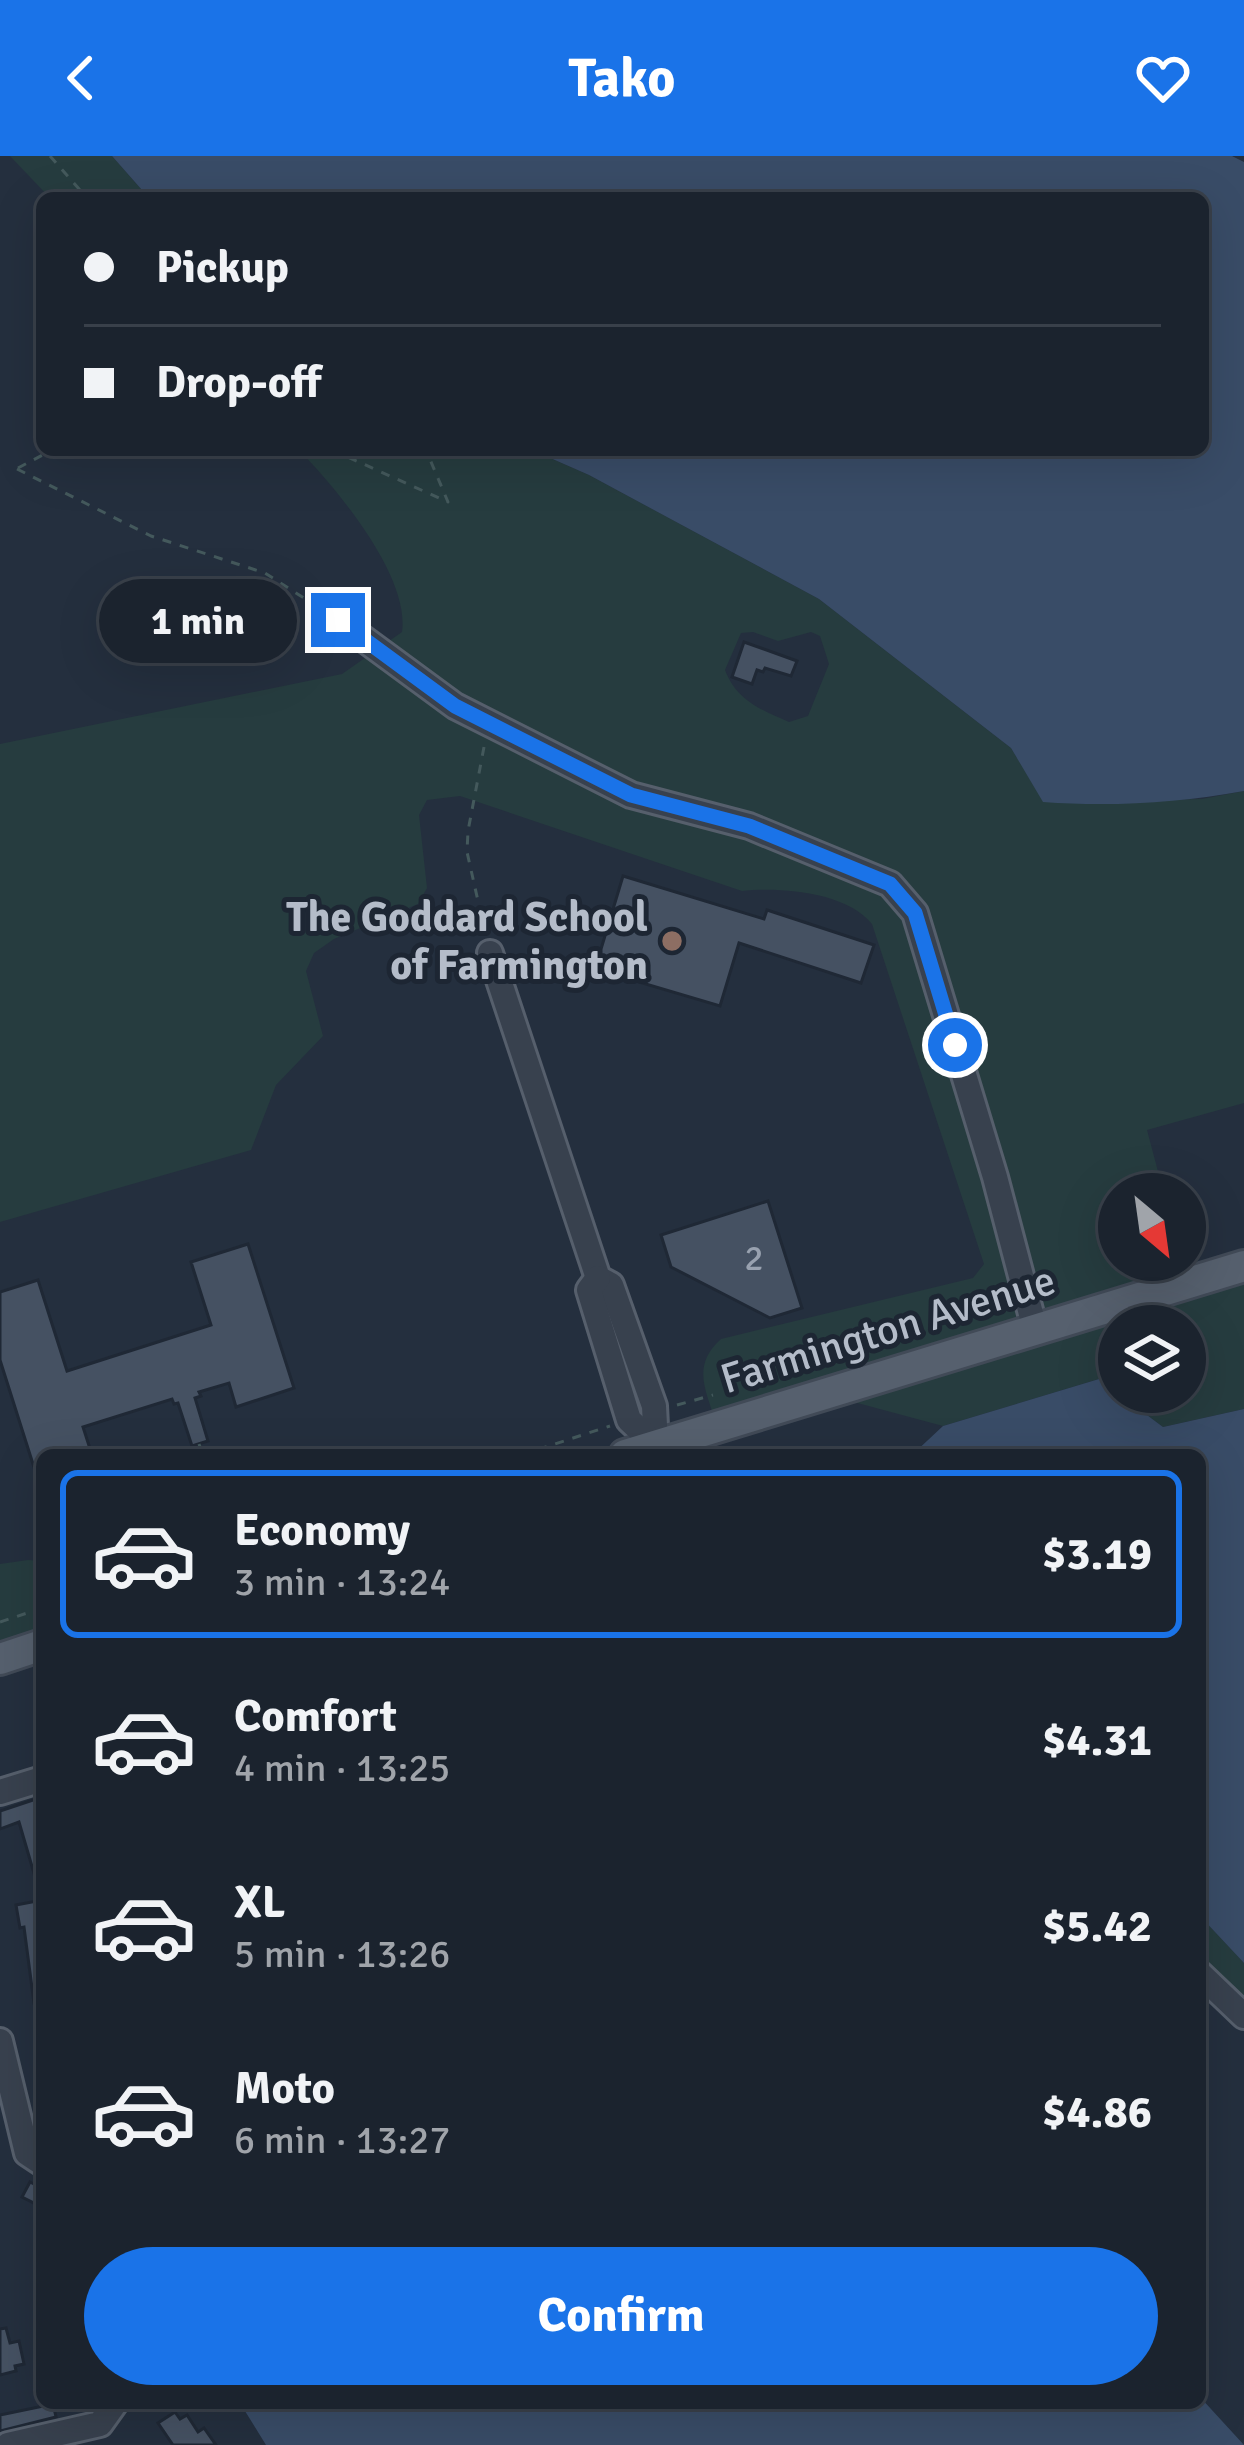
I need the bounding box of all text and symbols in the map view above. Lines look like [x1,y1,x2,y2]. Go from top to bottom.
icon: back [48,45,114,111]
text: Tako [569,45,675,112]
icon: heart [1130,45,1196,111]
text: Pickup [156,240,289,295]
text: Drop-off [156,355,321,410]
callout: 1 min [98,578,296,662]
route end [311,593,365,647]
text: 1 min [151,597,245,645]
place label: The Goddard School of Farmington [286,892,648,991]
marker: The Goddard School of Farmington [659,928,685,954]
route start [928,1018,982,1072]
north arrow [1098,1173,1206,1281]
map controls [1098,1173,1206,1413]
house number: 2 [744,1236,764,1281]
street label: Farmington Avenue [715,1255,1061,1405]
button: layers [1098,1305,1206,1413]
icon: car [90,1500,198,1608]
text: Economy [234,1503,410,1558]
text: $3.19 [1042,1527,1152,1582]
text: 3 min · 13:24 [234,1558,450,1606]
icon: car [90,1686,198,1794]
text: Comfort [234,1689,397,1744]
text: $4.31 [1042,1713,1152,1768]
text: 4 min · 13:25 [234,1744,450,1792]
icon: car [90,1872,198,1980]
text: XL [234,1875,285,1930]
text: $5.42 [1042,1899,1152,1954]
text: 5 min · 13:26 [234,1930,450,1978]
icon: car [90,2058,198,2166]
text: Moto [234,2061,335,2116]
text: $4.86 [1042,2085,1152,2140]
text: 6 min · 13:27 [234,2116,450,2164]
button: Confirm [84,2247,1158,2385]

